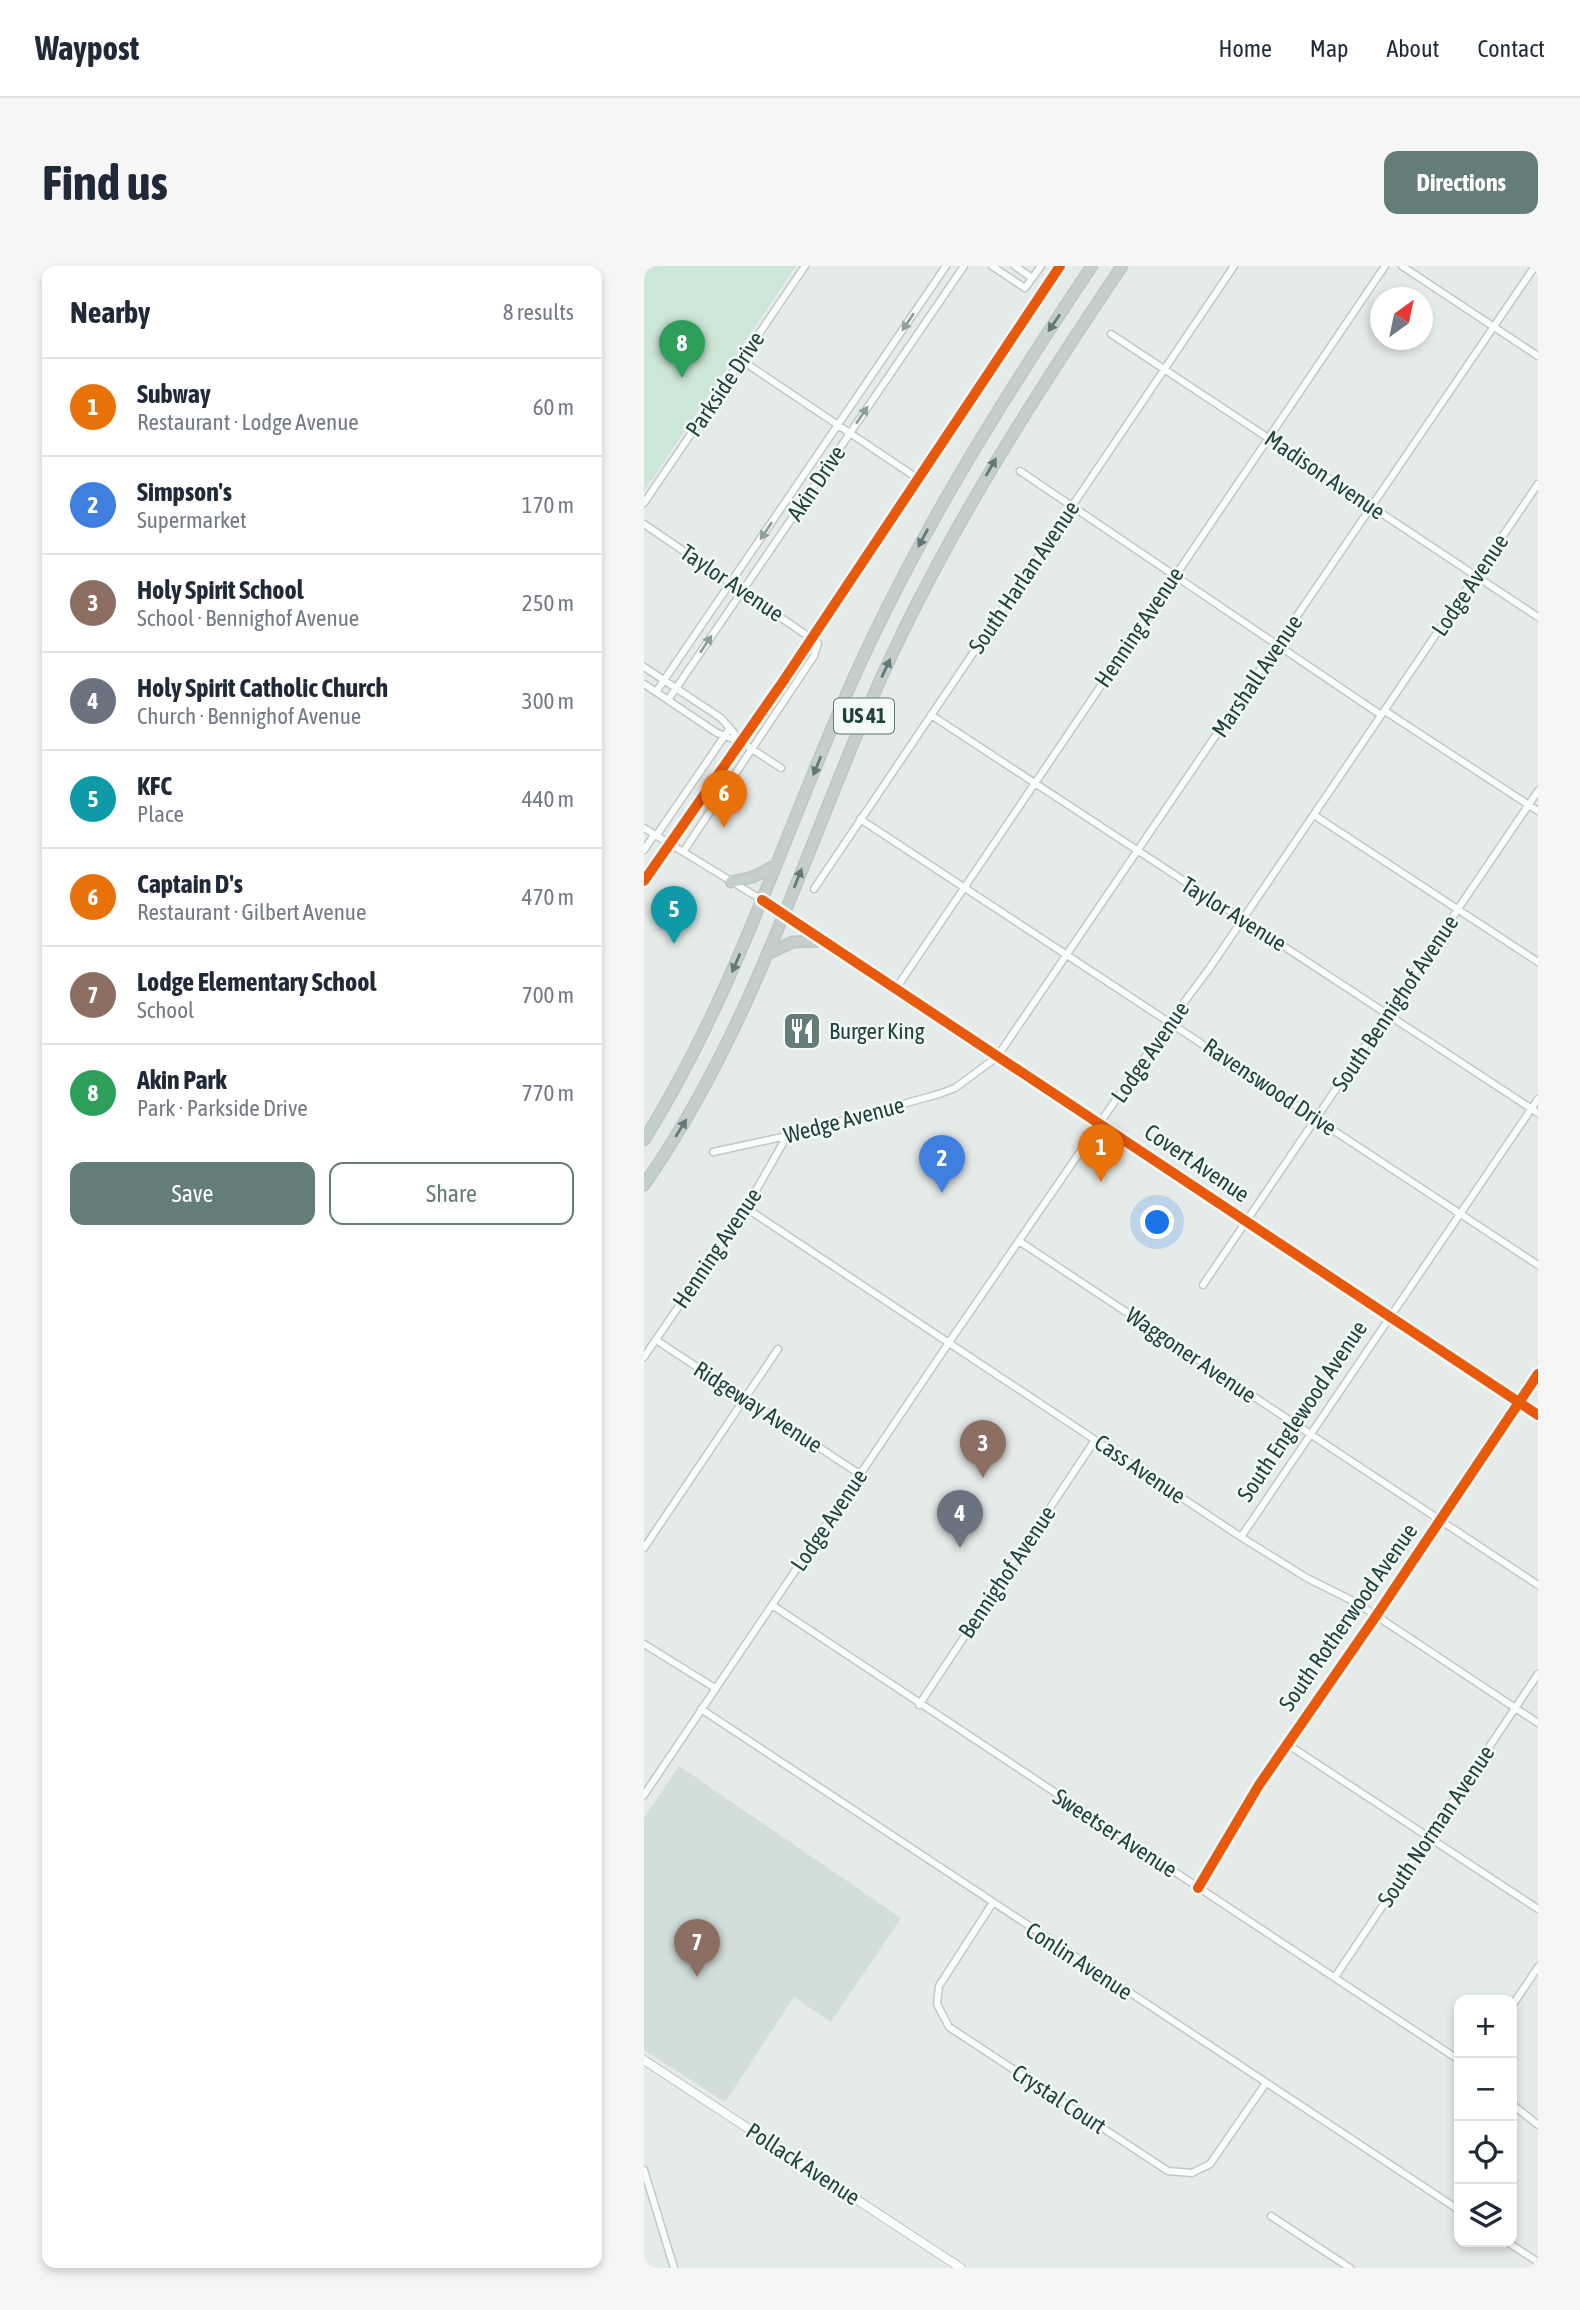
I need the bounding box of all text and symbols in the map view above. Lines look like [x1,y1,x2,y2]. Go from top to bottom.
text: Waypost [35,29,139,67]
text: Home [1218,35,1272,62]
text: Map [1310,35,1348,62]
text: About [1386,35,1439,62]
text: Contact [1477,35,1545,62]
button: Directions [1384,151,1538,214]
text: Find us [42,154,168,210]
north arrow [1370,287,1433,350]
text: Nearby [70,295,150,329]
text: 8 results [503,299,574,325]
one-way arrow [901,313,914,332]
one-way arrow [1047,314,1061,332]
pin: 8 [659,320,705,378]
street label: Parkside Drive [680,327,770,441]
text: Subway [137,379,211,409]
text: 1 [88,394,98,420]
text: 60 m [533,394,574,420]
one-way arrow [855,406,868,425]
text: Restaurant · Lodge Avenue [137,409,359,435]
street label: Madison Avenue [1260,425,1390,525]
street label: Akin Drive [781,441,851,525]
one-way arrow [985,457,997,476]
text: Simpson's [137,477,232,507]
text: 2 [88,492,98,518]
text: 170 m [522,492,574,518]
street label: South Harlan Avenue [963,496,1085,658]
text: Supermarket [137,507,247,533]
one-way arrow [759,522,773,540]
one-way arrow [917,528,929,548]
street label: Lodge Avenue [1426,529,1514,641]
street label: Taylor Avenue [675,539,789,627]
street label: Henning Avenue [1089,562,1189,692]
text: Holy Spirit School [137,575,304,605]
text: 3 [88,590,98,616]
text: 250 m [522,590,574,616]
text: School · Bennighof Avenue [137,605,359,631]
street label: Marshall Avenue [1207,610,1307,742]
one-way arrow [699,635,713,653]
one-way arrow [880,658,892,678]
text: Holy Spirit Catholic Church [137,673,388,703]
text: 4 [88,688,98,714]
text: 300 m [522,688,574,714]
road number: US 41 [834,699,894,734]
text: Church · Bennighof Avenue [137,703,361,729]
one-way arrow [811,756,822,777]
pin: 6 [701,770,747,828]
text: KFC [137,771,172,801]
text: 5 [88,786,98,812]
text: 440 m [522,786,574,812]
text: Place [137,801,184,827]
one-way arrow [792,867,803,888]
text: Captain D's [137,869,243,899]
street label: Taylor Avenue [1177,871,1291,957]
text: 6 [88,884,98,910]
text: 470 m [522,884,574,910]
pin: 5 [651,886,697,944]
text: Restaurant · Gilbert Avenue [137,899,366,925]
street label: South Bennighof Avenue [1326,910,1464,1096]
one-way arrow [730,953,741,974]
text: Lodge Elementary School [137,967,376,997]
text: 7 [88,982,98,1008]
text: 700 m [522,982,574,1008]
street label: Lodge Avenue [1106,996,1194,1108]
text: School [137,997,194,1023]
restaurant icon: Burger King [781,1010,823,1052]
place label: Burger King [829,1018,925,1044]
street label: Ravenswood Drive [1198,1033,1342,1141]
text: Akin Park [137,1065,227,1095]
text: 8 [88,1080,98,1106]
text: 770 m [522,1080,574,1106]
street label: Wedge Avenue [781,1091,907,1149]
text: Park · Parkside Drive [137,1095,308,1121]
one-way arrow [674,1118,687,1138]
street label: Covert Avenue [1140,1118,1254,1208]
pin: 1 [1078,1124,1124,1182]
pin: 2 [919,1135,965,1193]
button: Save [70,1162,315,1225]
button: Share [329,1162,574,1225]
street label: Henning Avenue [667,1183,767,1313]
your location [1140,1205,1174,1239]
street label: Waggoner Avenue [1121,1302,1261,1408]
street label: South Englewood Avenue [1232,1316,1372,1506]
street label: Ridgeway Avenue [689,1356,827,1458]
pin: 3 [960,1420,1006,1478]
street label: Cass Avenue [1090,1429,1190,1509]
street label: Lodge Avenue [785,1464,873,1576]
pin: 4 [937,1490,983,1548]
street label: Bennighof Avenue [953,1501,1061,1643]
street label: South Rotherwood Avenue [1273,1518,1423,1716]
street label: South Norman Avenue [1372,1740,1500,1912]
street label: Sweetser Avenue [1048,1783,1182,1883]
street label: Conlin Avenue [1021,1917,1137,2005]
pin: 7 [674,1919,720,1977]
map controls [1454,1995,1517,2247]
button: + [1454,1995,1517,2058]
button: − [1454,2058,1517,2121]
street label: Crystal Court [1007,2059,1111,2139]
street label: Pollack Avenue [741,2118,865,2210]
button: locate [1454,2121,1517,2184]
button: layers [1454,2184,1517,2247]

